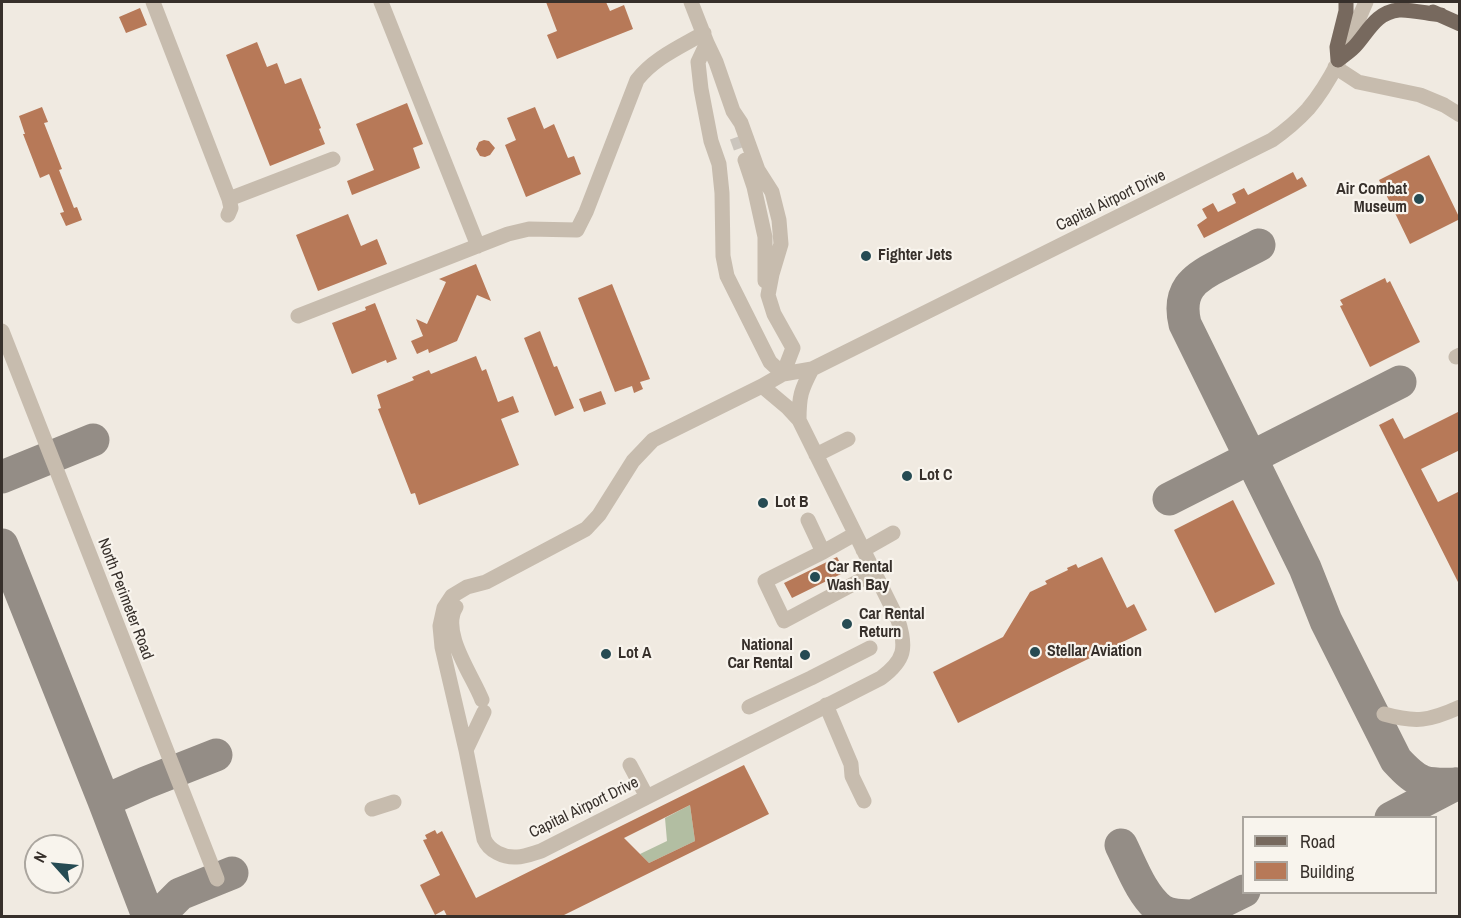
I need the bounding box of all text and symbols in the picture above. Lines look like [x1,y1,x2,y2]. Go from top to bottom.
street label: Capital Airport Drive [1053,166,1169,236]
place label: Air Combat Museum [1336,180,1407,218]
marker: Air Combat Museum [1412,192,1426,206]
place label: Fighter Jets [878,246,952,266]
marker: Fighter Jets [859,249,873,263]
place label: Lot C [919,466,953,486]
marker: Lot C [900,469,914,483]
place label: Lot B [775,493,809,513]
marker: Lot B [756,496,770,510]
street label: North Perimeter Road [93,536,157,662]
place label: Car Rental Wash Bay [827,558,893,596]
marker: Car Rental Wash Bay [808,570,822,584]
place label: Car Rental Return [859,605,925,643]
marker: Car Rental Return [840,617,854,631]
place label: National Car Rental [727,636,793,674]
place label: Stellar Aviation [1047,642,1142,662]
place label: Lot A [618,644,652,664]
marker: Stellar Aviation [1028,645,1042,659]
marker: Lot A [599,647,613,661]
marker: National Car Rental [798,648,812,662]
street label: Capital Airport Drive [526,773,642,843]
legend [1242,816,1437,894]
text: Road [1300,829,1335,854]
north arrow [24,834,84,894]
text: N [28,848,52,866]
text: Building [1300,859,1354,884]

